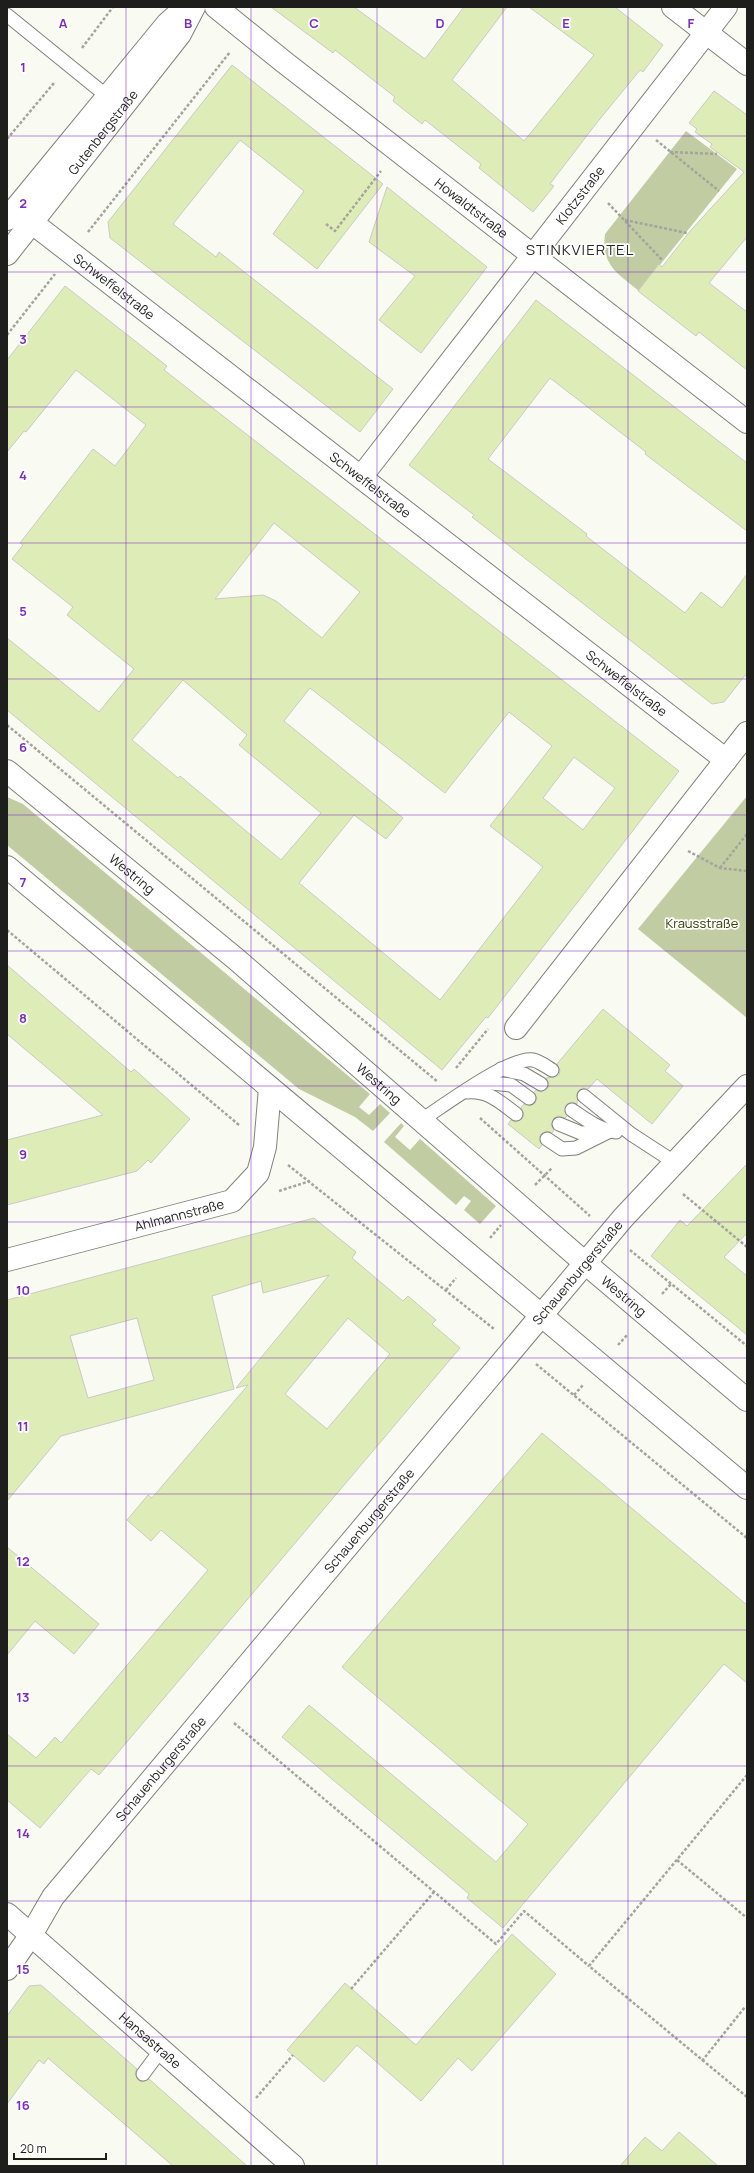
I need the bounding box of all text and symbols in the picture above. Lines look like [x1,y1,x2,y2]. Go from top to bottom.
text: A [59,14,68,32]
text: B [184,14,192,32]
text: C [309,14,319,32]
text: D [435,14,445,32]
text: E [562,14,570,32]
text: F [688,14,695,32]
text: 1 [20,58,26,76]
street label: Gutenbergstraße [64,86,142,178]
street label: Klotzstraße [551,162,609,228]
street label: Howaldtstraße [431,174,512,242]
text: 2 [19,194,27,212]
district label: STINKVIERTEL [526,239,634,260]
street label: Schweffelstraße [70,249,159,324]
text: 3 [19,330,27,348]
street label: Schweffelstraße [326,447,415,522]
text: 4 [19,466,27,484]
text: 5 [19,602,27,620]
street label: Schweffelstraße [582,646,671,721]
text: 6 [19,738,27,756]
street label: Westring [106,850,159,898]
text: 7 [20,873,27,891]
park label: Krausstraße [666,914,739,932]
text: 8 [19,1009,27,1027]
street label: Westring [353,1059,405,1108]
text: 9 [19,1145,27,1163]
street label: Ahlmannstraße [132,1194,226,1235]
street label: Schauenburgerstraße [528,1216,627,1329]
street label: Westring [597,1271,650,1320]
text: 10 [16,1281,30,1299]
text: 11 [17,1417,29,1435]
street label: Schauenburgerstraße [320,1464,419,1577]
text: 12 [16,1552,30,1570]
text: 13 [16,1688,30,1706]
street label: Schauenburgerstraße [111,1712,210,1825]
text: 14 [16,1824,30,1842]
text: 15 [16,1960,30,1978]
street label: Hansastraße [115,2008,185,2073]
text: 16 [16,2096,30,2114]
scale bar [14,2135,106,2161]
text: 20 m [20,2140,47,2157]

